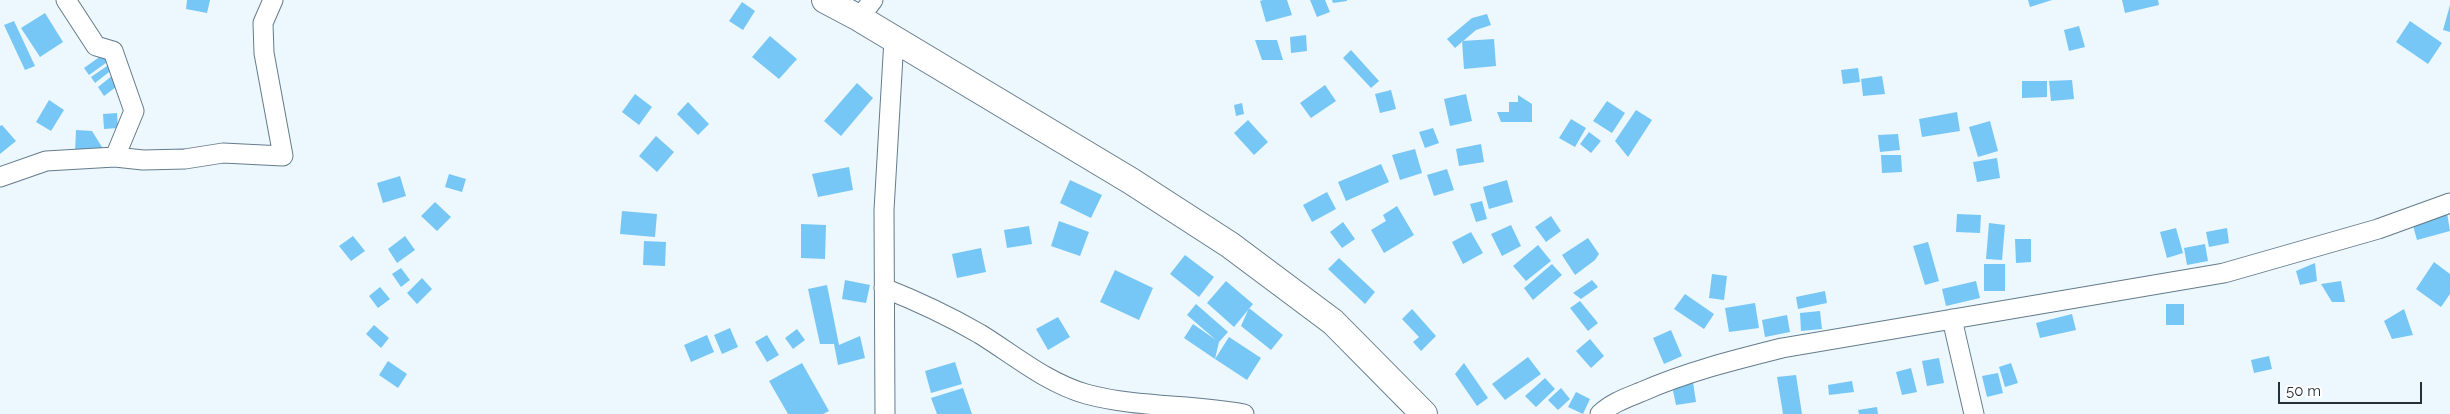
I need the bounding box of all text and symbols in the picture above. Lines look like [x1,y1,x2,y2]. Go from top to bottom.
scale bar [2280,372,2424,404]
text: 50 m [2286,382,2321,400]

